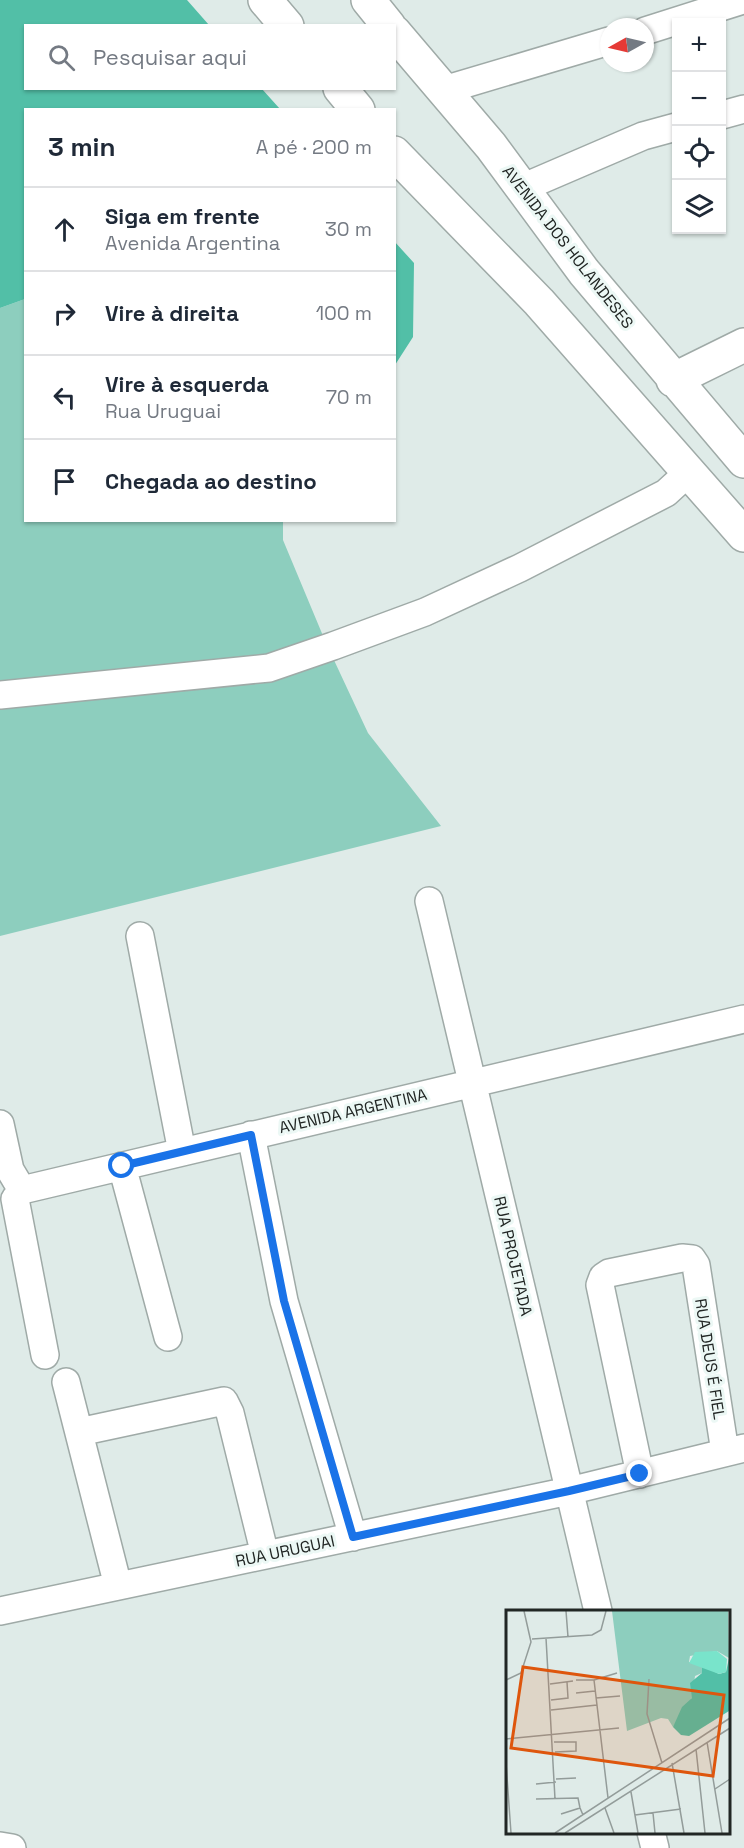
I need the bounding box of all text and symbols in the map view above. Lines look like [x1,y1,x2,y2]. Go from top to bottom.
north arrow [600,18,654,72]
map controls [672,18,726,234]
button: + [672,18,726,72]
search box [24,24,396,90]
icon: search [45,41,78,74]
text: Pesquisar aqui [93,43,247,71]
button: − [672,72,726,126]
button: locate [672,126,726,180]
text: 3 min [48,130,116,164]
text: A pé · 200 m [256,134,372,160]
street label: AVENIDA DOS HOLANDESES [498,161,638,333]
button: layers [672,180,726,234]
text: Siga em frente [105,202,260,230]
icon: ahead [48,213,81,246]
text: 30 m [325,216,372,242]
text: Avenida Argentina [105,230,280,256]
icon: right [48,297,81,330]
text: Vire à direita [105,299,239,327]
text: 100 m [316,300,372,326]
text: Vire à esquerda [105,370,269,398]
icon: left [48,381,81,414]
text: 70 m [326,384,372,410]
text: Rua Uruguai [105,398,221,424]
icon: arrive [48,465,81,498]
text: Chegada ao destino [105,467,317,495]
street label: AVENIDA ARGENTINA [277,1084,429,1138]
route start [108,1152,134,1178]
street label: RUA PROJETADA [489,1194,537,1318]
street label: RUA DEUS É FIEL [690,1297,730,1421]
route end [626,1460,652,1486]
street label: RUA URUGUAI [233,1530,337,1572]
inset map [506,1610,729,1833]

